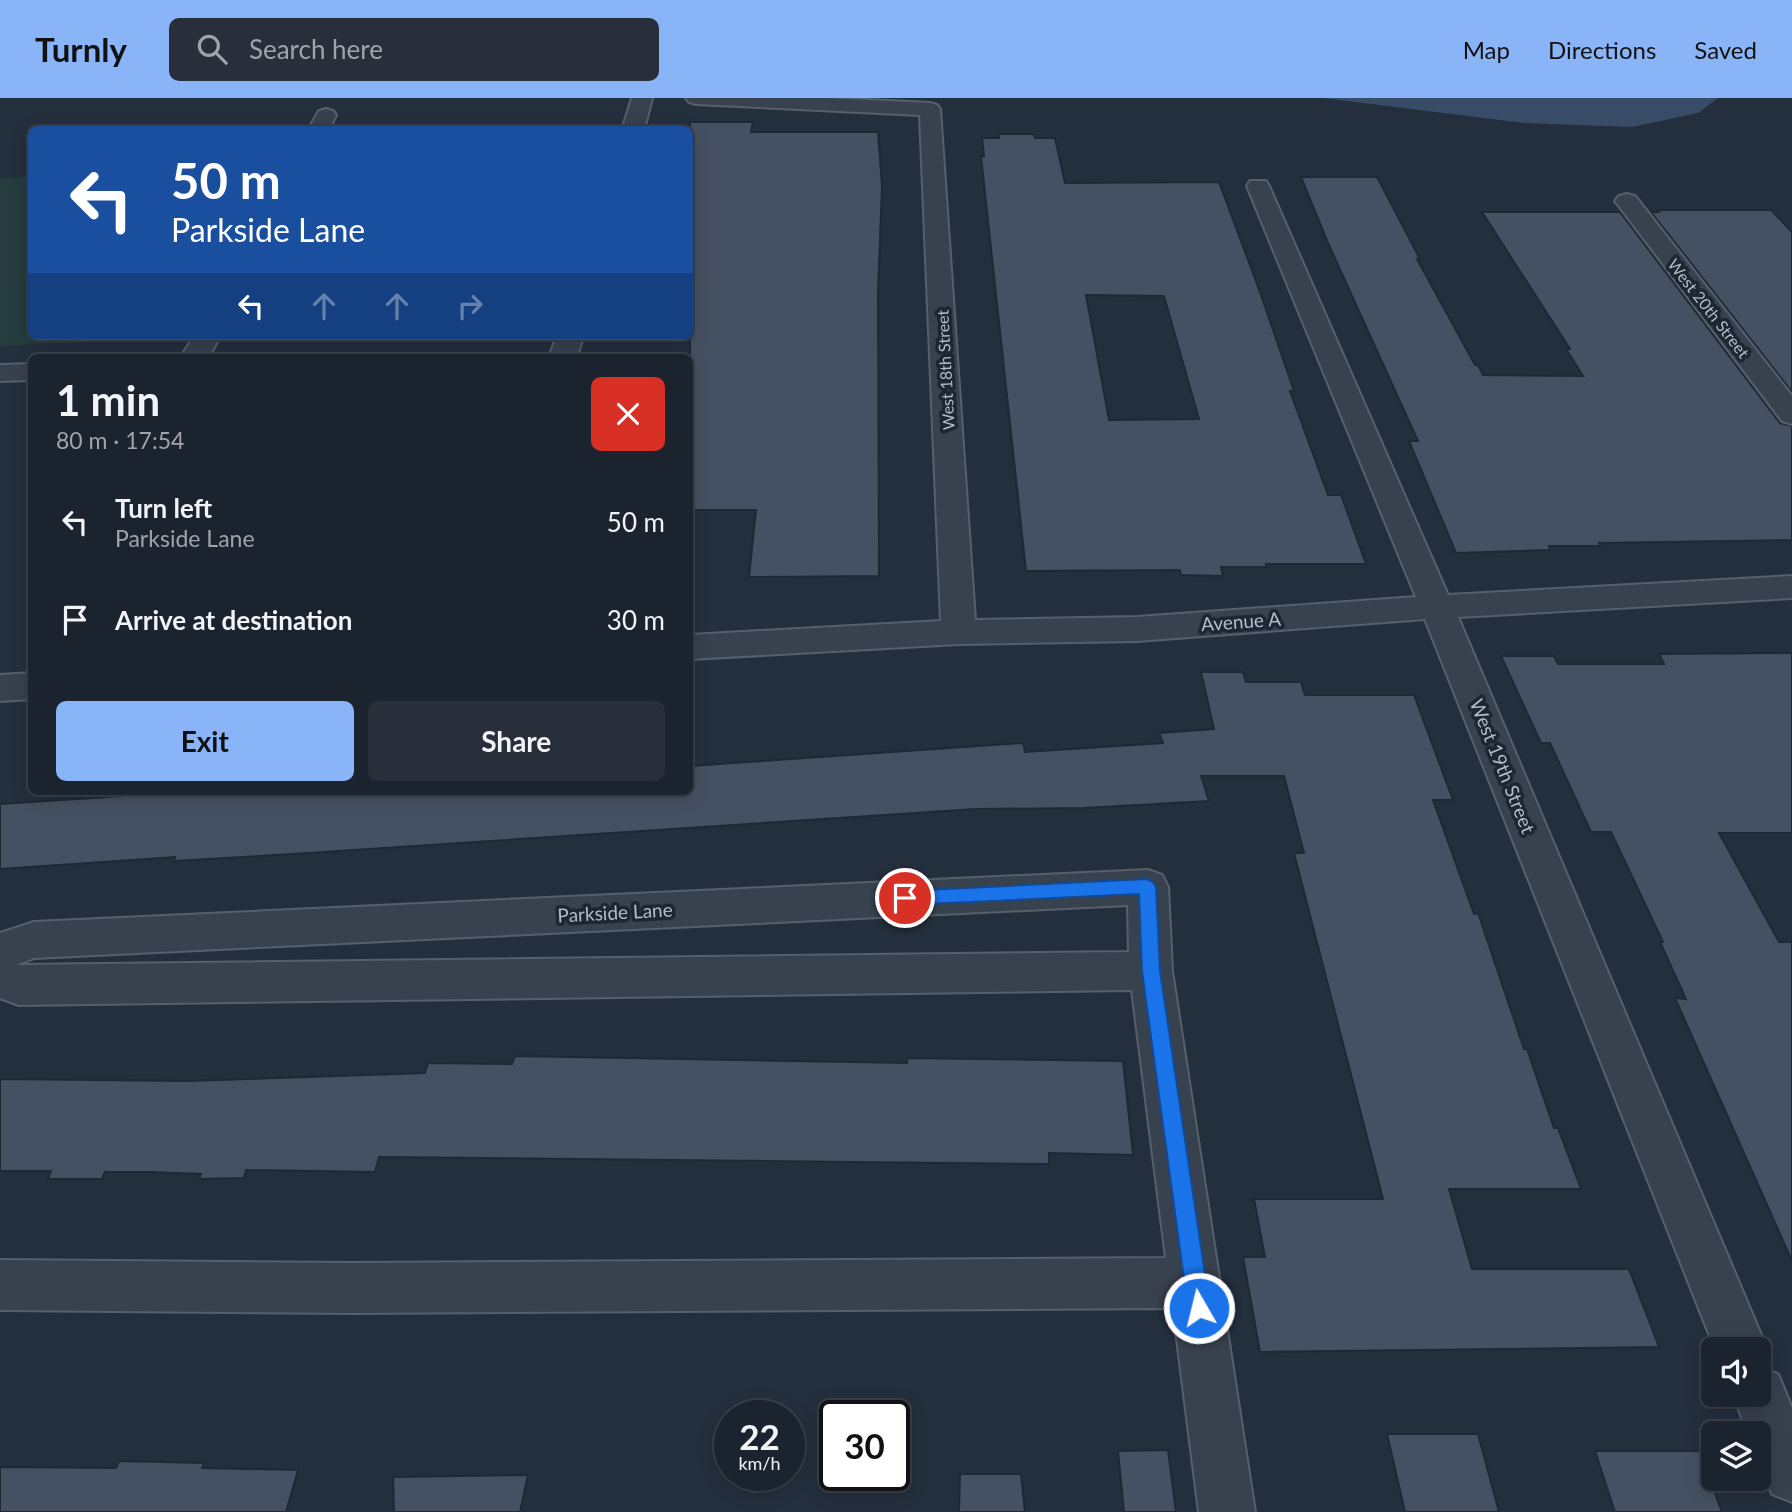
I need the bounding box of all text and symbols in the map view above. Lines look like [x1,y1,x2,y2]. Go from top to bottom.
search box [169,18,659,81]
text: Turnly [35,29,127,69]
icon: search [193,30,231,68]
text: Search here [249,33,383,65]
text: Map [1463,35,1510,64]
text: Directions [1548,35,1656,64]
text: Saved [1694,35,1757,64]
text: 50 m [171,151,281,209]
icon: left [56,154,147,245]
text: Parkside Lane [171,210,365,249]
street label: West 20th Street [1664,255,1754,361]
icon: left [232,287,270,325]
icon: ahead [305,287,343,325]
icon: ahead [378,287,416,325]
icon: right [451,287,489,325]
street label: West 18th Street [932,309,958,431]
text: 1 min [56,375,160,425]
button: close [591,377,665,451]
text: 80 m · 17:54 [56,426,184,454]
text: Turn left [115,492,212,524]
icon: left [56,503,94,541]
text: 50 m [607,506,665,538]
text: Parkside Lane [115,524,255,552]
icon: arrive [56,601,94,639]
text: Arrive at destination [115,604,352,636]
text: 30 m [607,604,665,636]
street label: Avenue A [1200,607,1282,635]
street label: West 19th Street [1466,695,1540,837]
button: Exit [56,701,354,781]
button: Share [368,701,665,781]
pin [875,868,935,928]
icon: arrive [886,879,924,917]
street label: Parkside Lane [557,897,673,927]
position arrow [1162,1271,1236,1345]
map controls [1701,1337,1771,1491]
button: sound [1701,1337,1771,1407]
speed limit sign: 30 [819,1400,910,1491]
text: 22 [739,1415,780,1457]
button: layers [1701,1421,1771,1491]
text: km/h [738,1452,781,1474]

